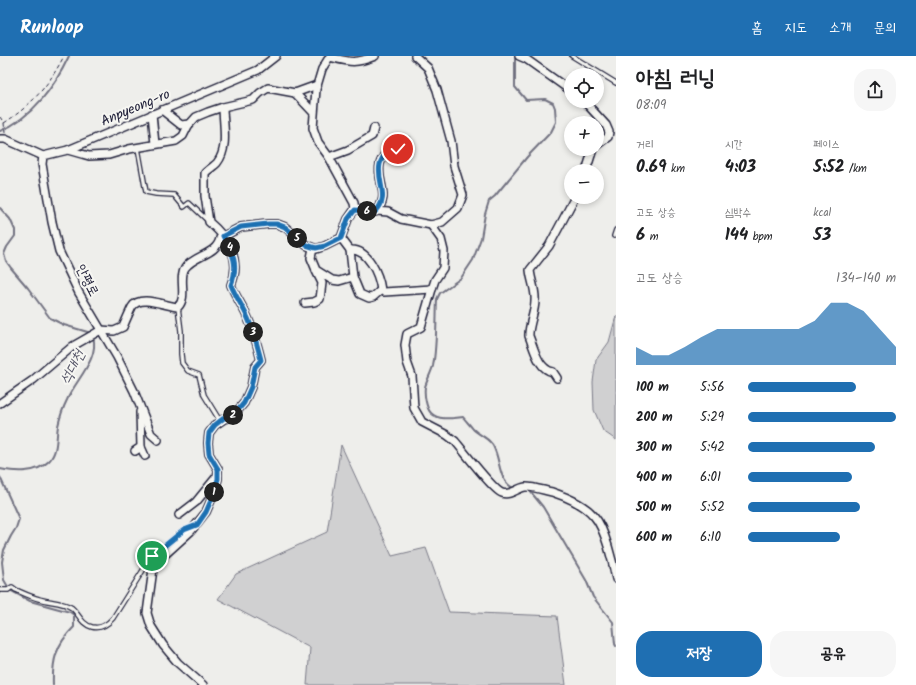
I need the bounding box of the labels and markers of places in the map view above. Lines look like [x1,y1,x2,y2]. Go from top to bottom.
pin [381,132,415,166]
pin: 6 [357,201,377,221]
pin: 5 [287,228,307,248]
pin: 4 [220,237,240,257]
pin: 3 [243,322,263,342]
pin: 2 [223,405,243,425]
pin: 1 [204,482,224,502]
pin [135,539,169,573]

